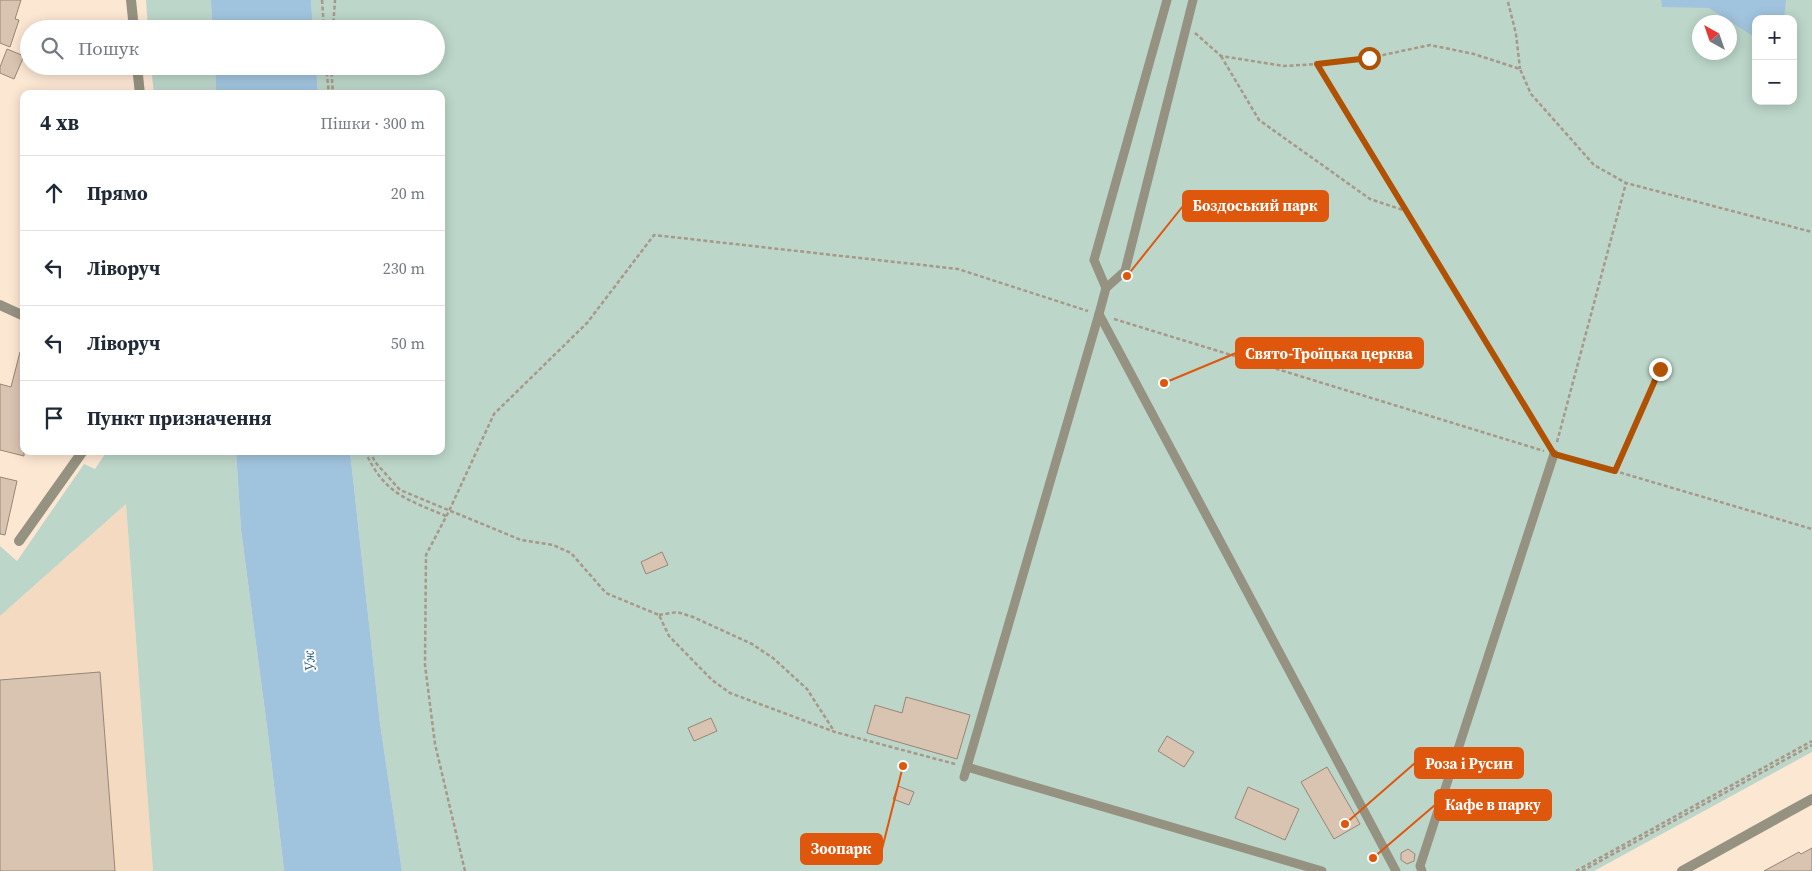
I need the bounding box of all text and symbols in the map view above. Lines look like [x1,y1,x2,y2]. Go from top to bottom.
north arrow [1692,15,1737,60]
map controls [1752,15,1797,105]
button: + [1752,15,1797,60]
search box [20,20,445,75]
icon: search [38,34,66,62]
text: Пошук [78,35,139,61]
route start [1358,47,1381,70]
button: − [1752,60,1797,105]
text: 4 хв [40,108,79,137]
text: Пішки · 300 m [321,112,425,134]
icon: ahead [40,179,68,207]
text: Прямо [87,180,148,206]
text: 20 m [391,182,425,204]
callout: Боздоський парк [1183,191,1328,221]
text: Боздоський парк [1192,195,1318,216]
icon: left [40,254,68,282]
text: Ліворуч [87,255,160,281]
text: 230 m [383,257,425,279]
icon: left [40,329,68,357]
text: Ліворуч [87,330,160,356]
text: 50 m [391,332,425,354]
callout: Свято-Троїцька церква [1236,338,1423,368]
text: Свято-Троїцька церква [1245,343,1414,364]
route end [1649,358,1672,381]
icon: arrive [40,404,68,432]
text: Пункт призначення [87,405,272,431]
water label: Уж [297,649,321,672]
callout: Роза і Русин [1415,748,1523,778]
text: Роза і Русин [1425,753,1513,774]
callout: Кафе в парку [1435,790,1551,820]
text: Кафе в парку [1445,794,1541,815]
callout: Зоопарк [801,834,882,864]
text: Зоопарк [811,838,872,859]

